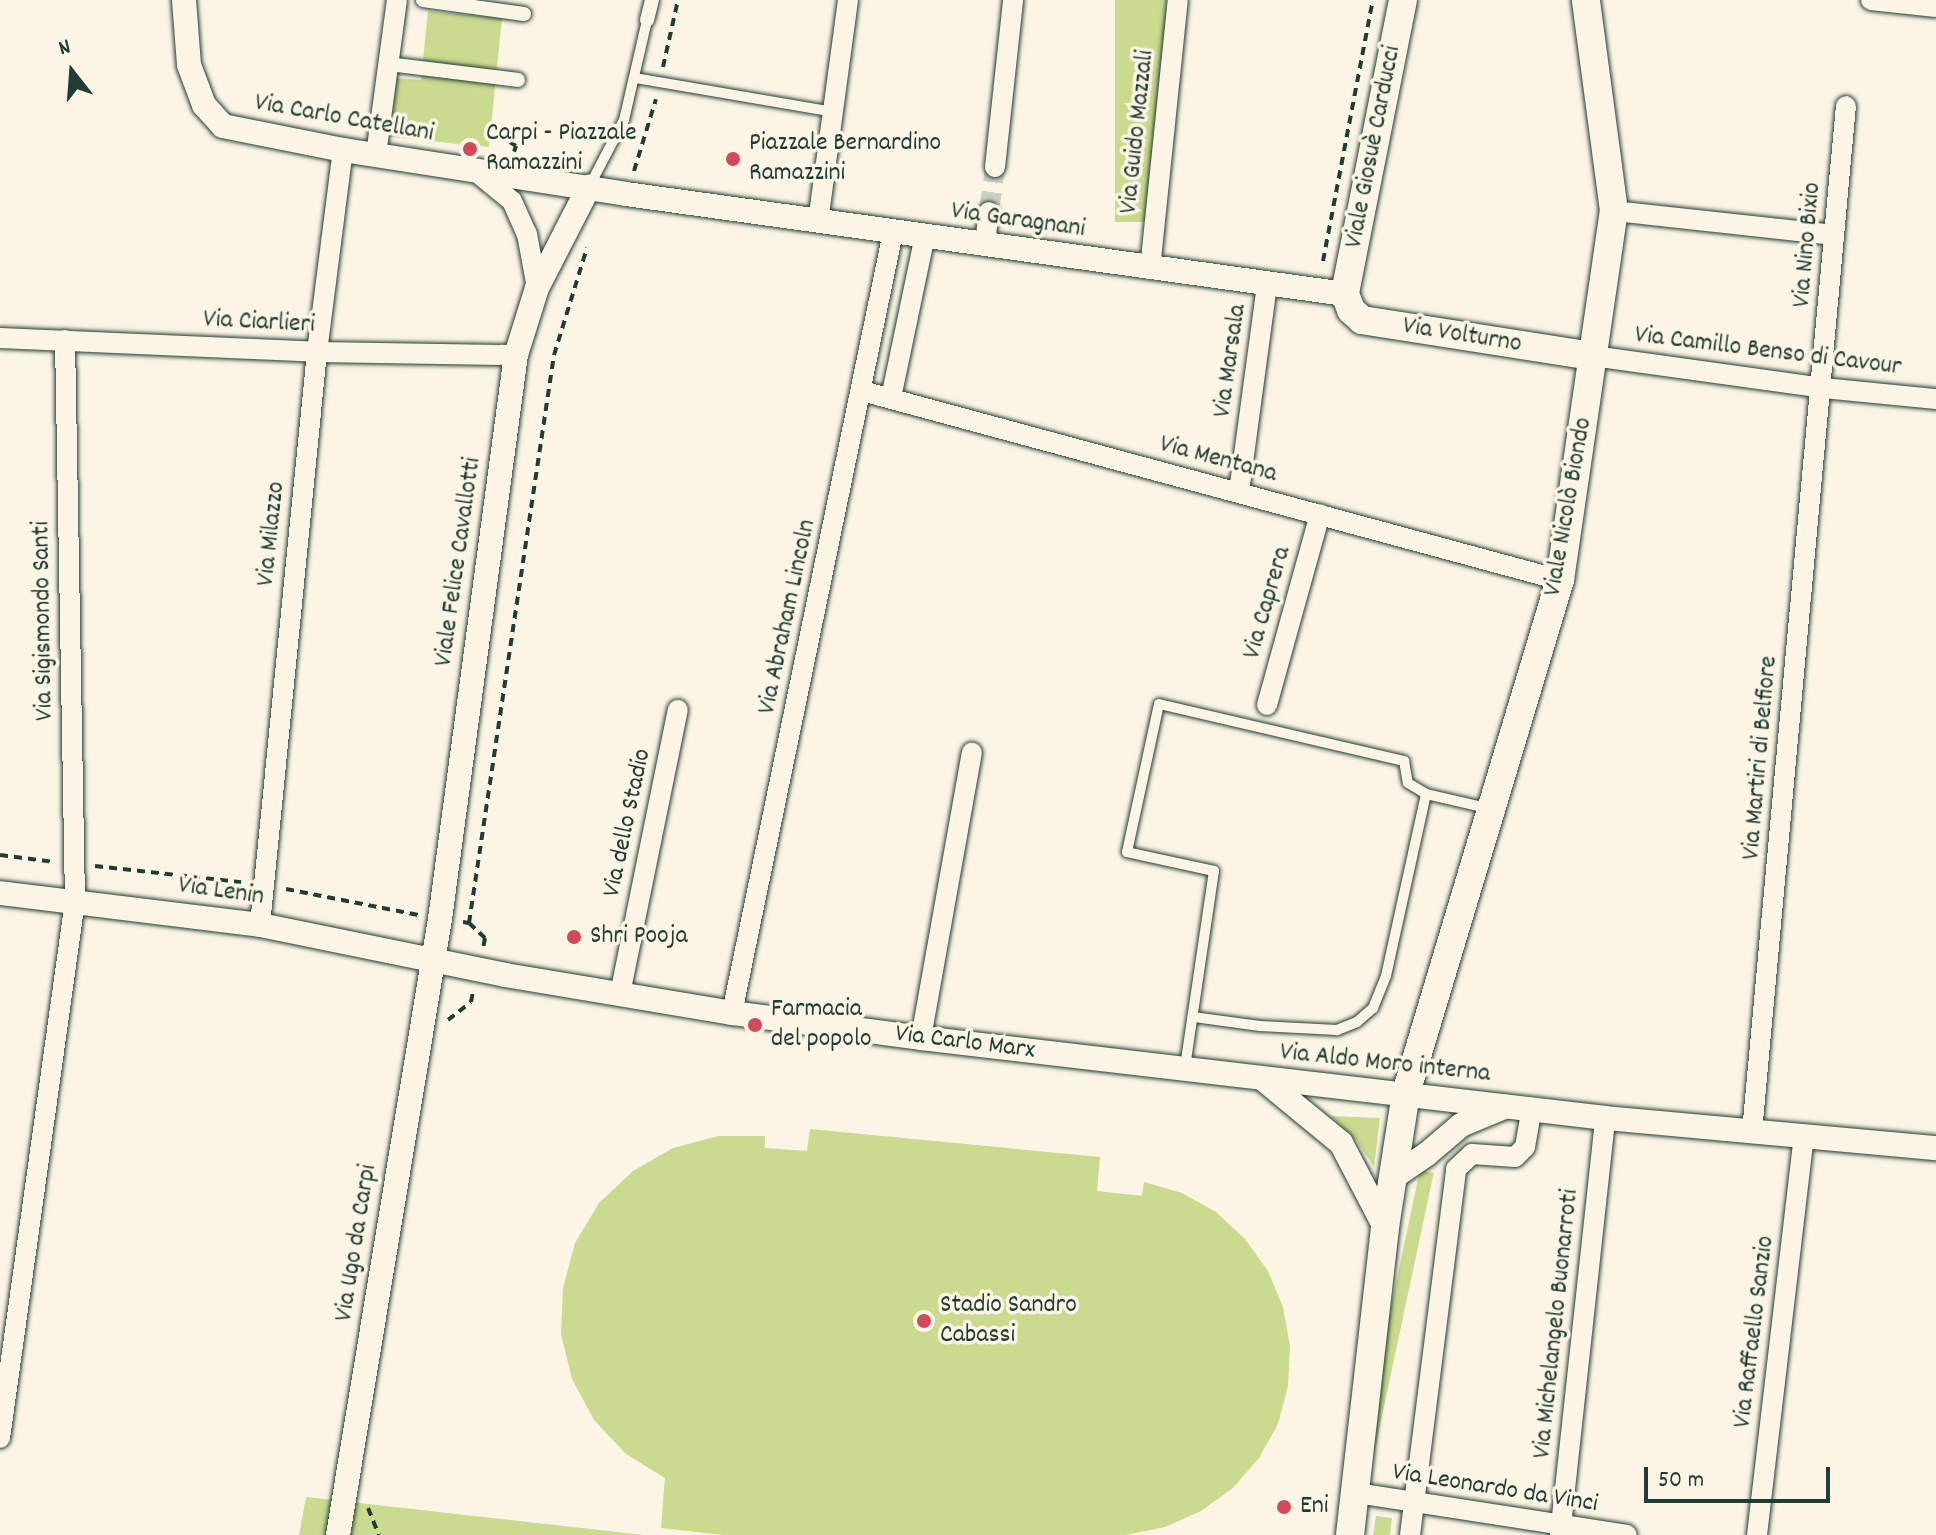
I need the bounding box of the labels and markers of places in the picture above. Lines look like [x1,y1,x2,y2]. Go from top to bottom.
place label: Carpi - Piazzale Ramazzini [486,118,637,180]
place label: Piazzale Bernardino Ramazzini [749,128,941,190]
marker: Carpi - Piazzale Ramazzini [461,140,479,158]
marker: Piazzale Bernardino Ramazzini [724,150,742,168]
place label: Shri Pooja [590,921,688,953]
marker: Shri Pooja [565,928,583,946]
place label: Farmacia del popolo [771,994,872,1056]
marker: Farmacia del popolo [746,1016,764,1034]
place label: Stadio Sandro Cabassi [940,1290,1077,1352]
marker: Stadio Sandro Cabassi [915,1312,933,1330]
place label: Eni [1300,1491,1329,1523]
marker: Eni [1275,1498,1293,1516]

